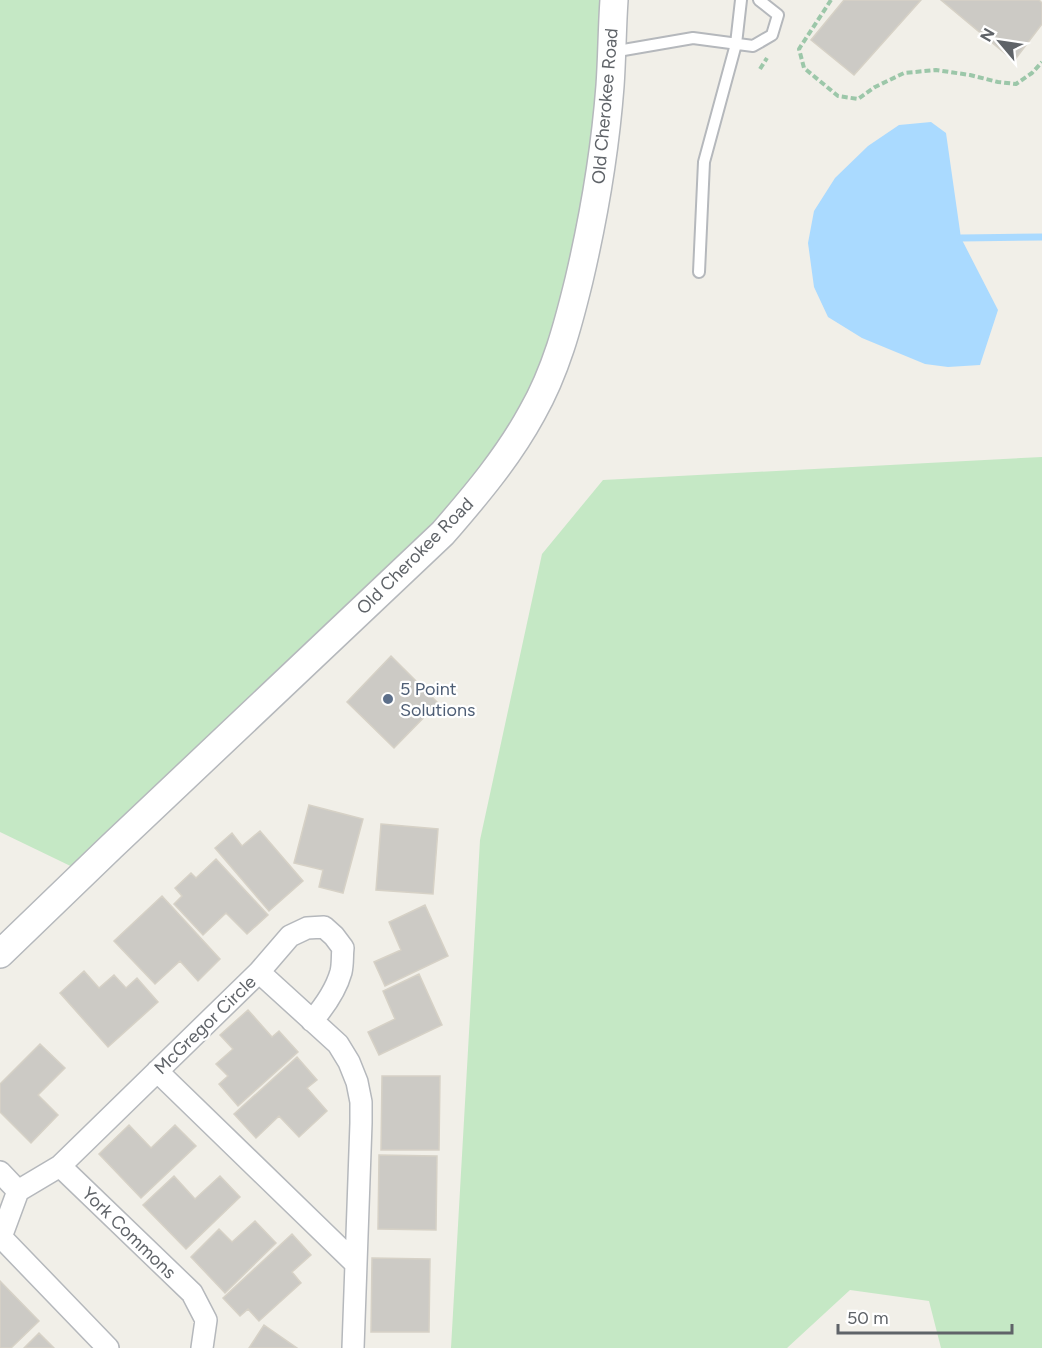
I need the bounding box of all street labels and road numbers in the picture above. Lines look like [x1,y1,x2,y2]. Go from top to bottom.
street label: Old Cherokee Road [587,27,623,185]
street label: Old Cherokee Road [352,493,478,619]
street label: McGregor Circle [150,971,261,1079]
street label: York Commons [77,1183,181,1283]

